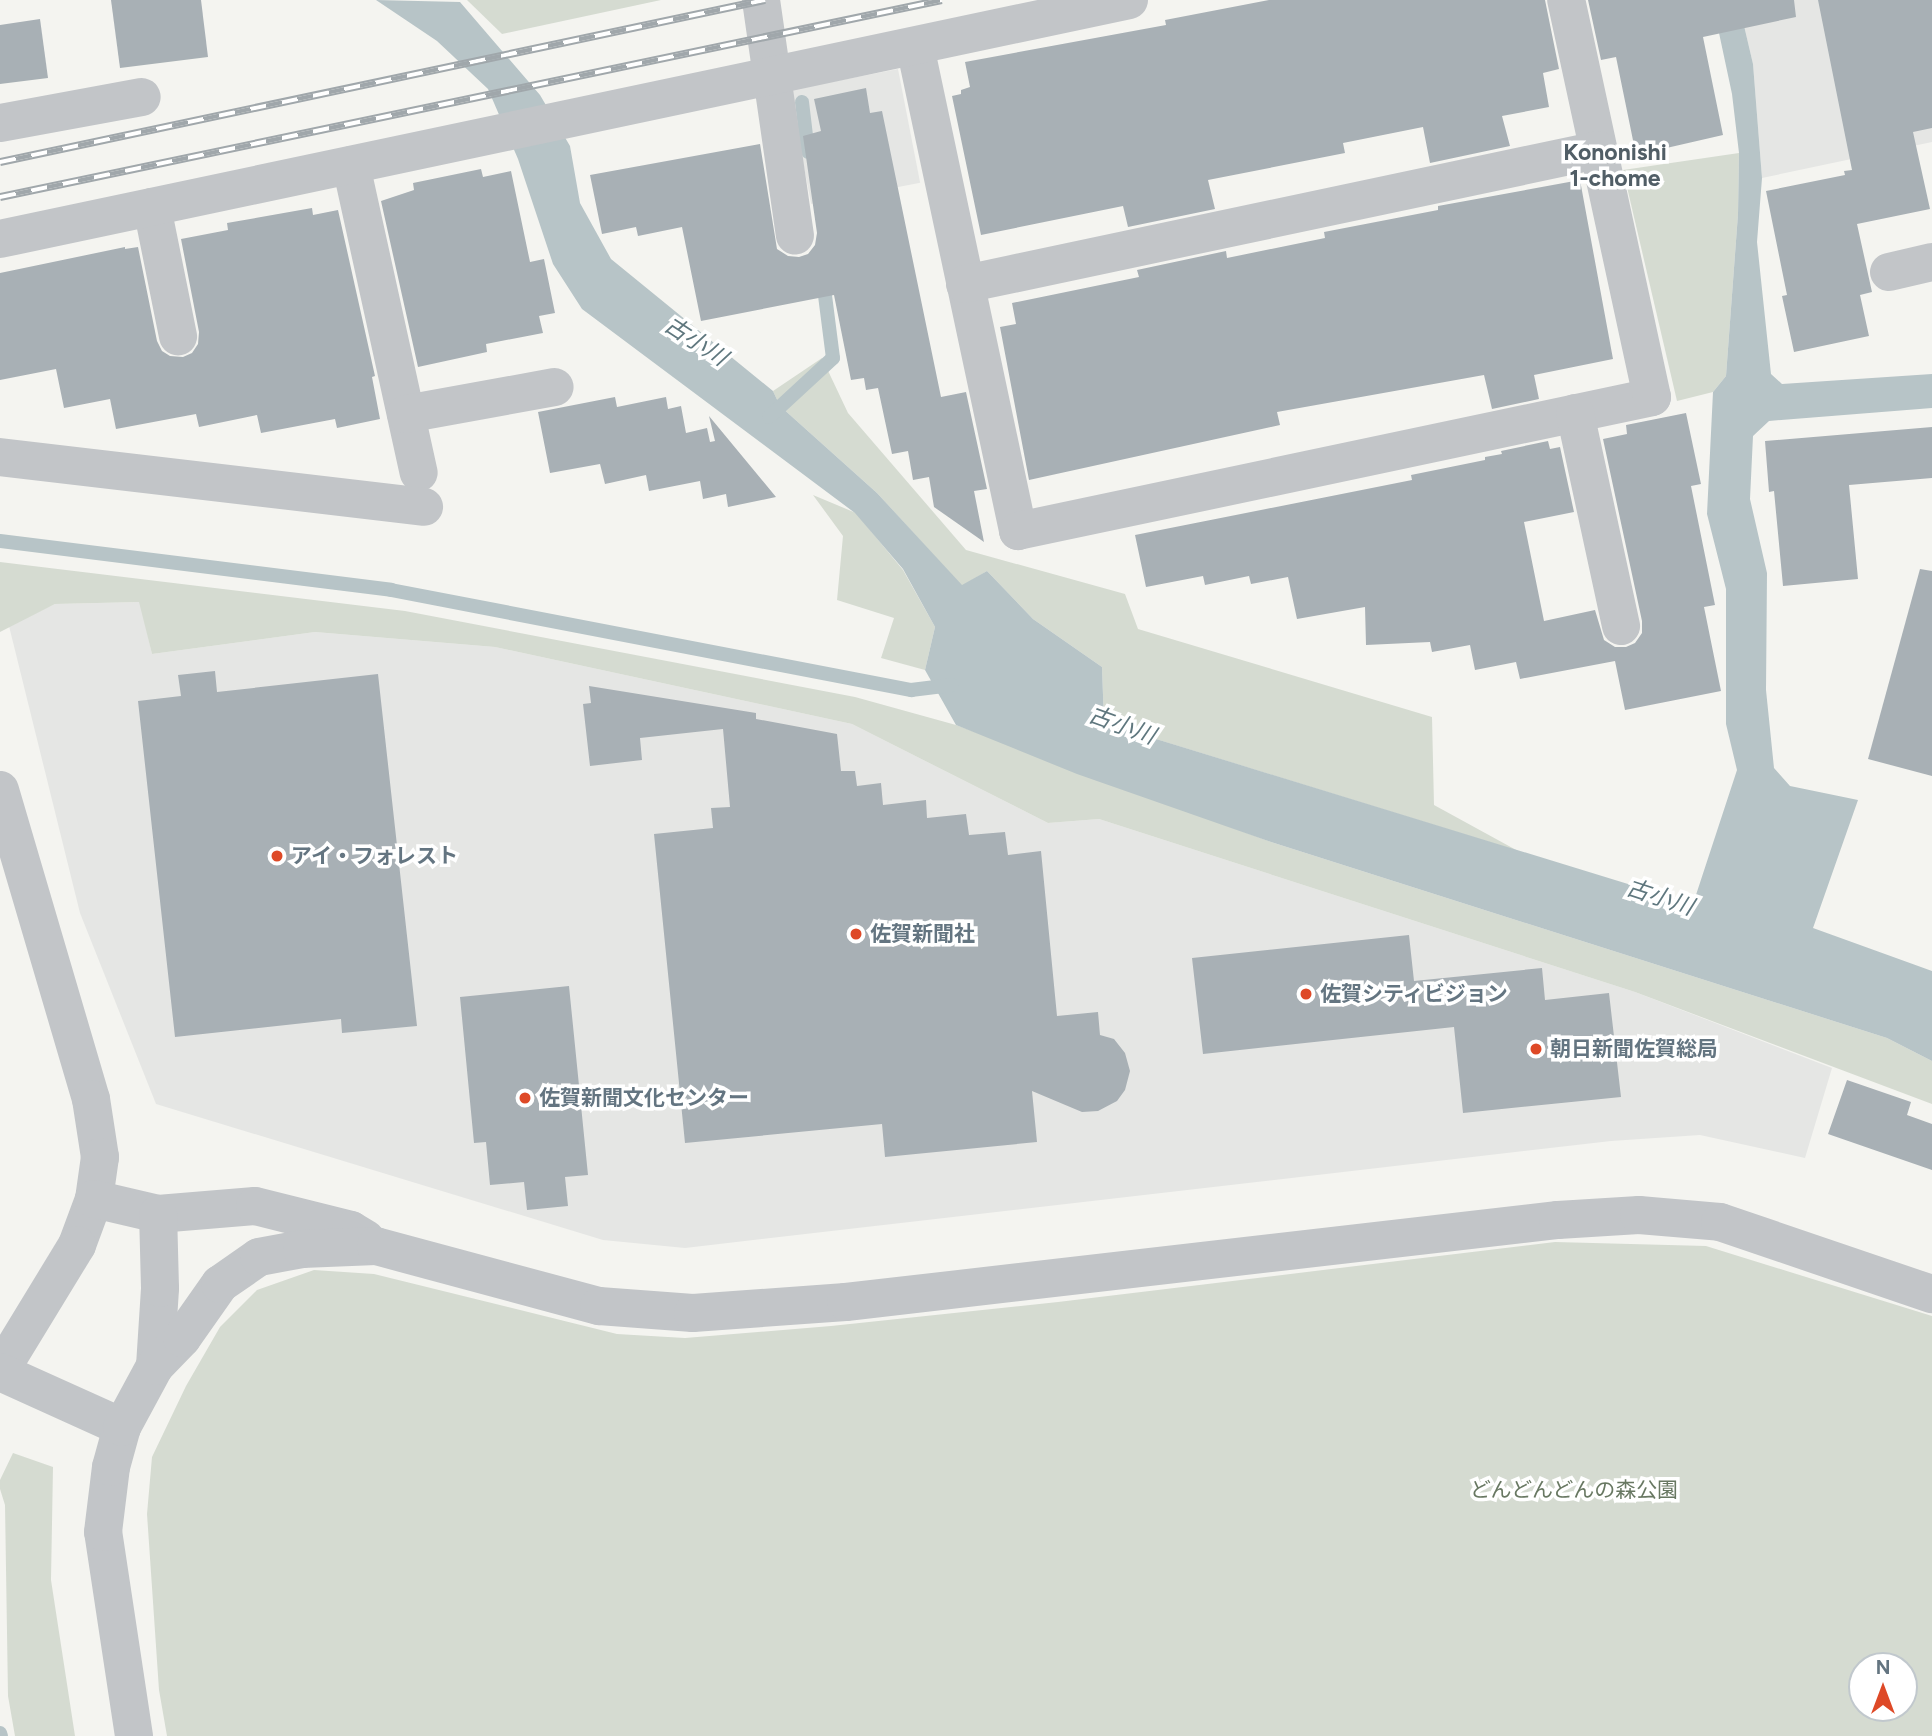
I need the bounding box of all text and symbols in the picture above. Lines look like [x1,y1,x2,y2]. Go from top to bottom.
district label: Kononishi 1-chome [1563,138,1667,192]
water label: 古小川 [660,311,732,371]
water label: 古小川 [1085,700,1159,750]
place label: アイ・フォレスト [291,843,459,869]
marker: アイ・フォレスト [269,848,285,864]
water label: 古小川 [1623,873,1697,921]
place label: 佐賀新聞社 [870,921,975,947]
marker: 佐賀新聞社 [848,926,864,942]
place label: 佐賀シティビジョン [1320,981,1509,1007]
marker: 佐賀シティビジョン [1298,986,1314,1002]
place label: 朝日新聞佐賀総局 [1550,1036,1718,1062]
marker: 朝日新聞佐賀総局 [1528,1041,1544,1057]
place label: 佐賀新聞文化センター [539,1085,749,1111]
marker: 佐賀新聞文化センター [517,1090,533,1106]
park label: どんどんどんの森公園 [1469,1477,1679,1503]
north arrow [1848,1652,1918,1722]
text: N [1876,1656,1890,1679]

